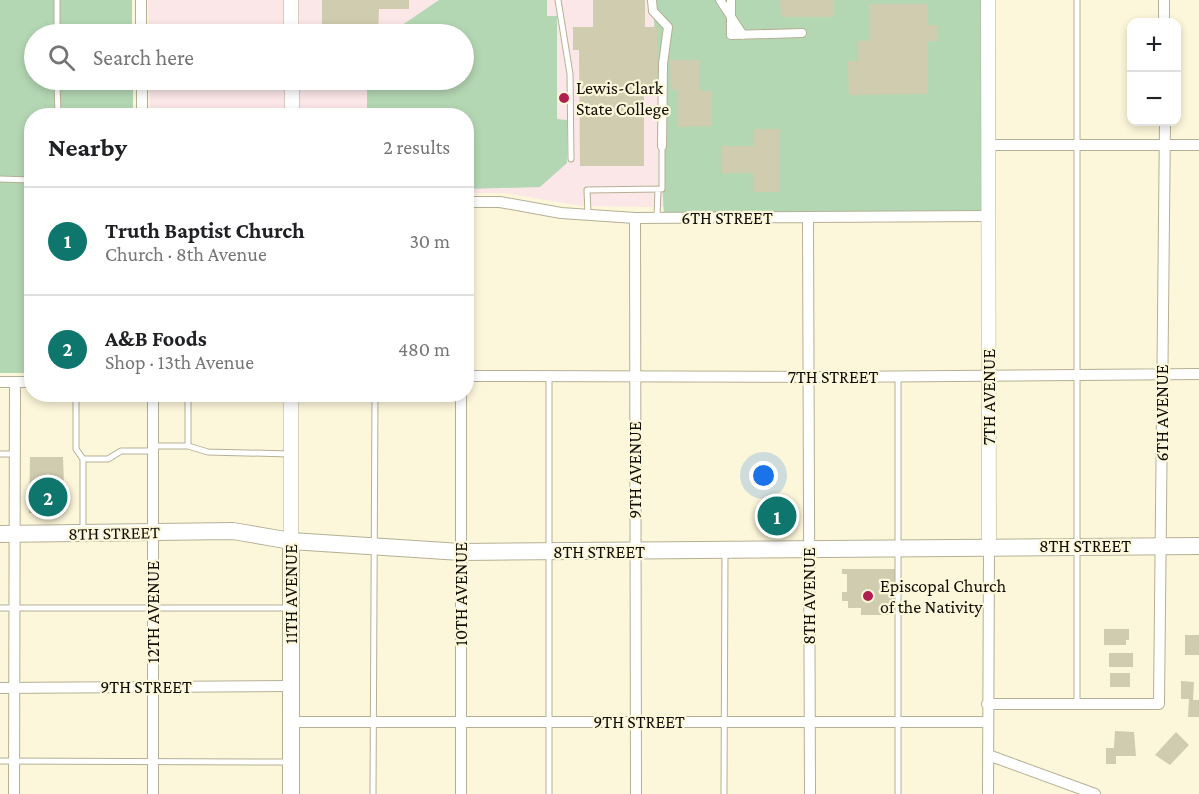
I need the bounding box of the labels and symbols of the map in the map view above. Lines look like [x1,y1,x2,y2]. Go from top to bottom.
place label: Lewis-Clark State College [576,78,669,119]
marker: Lewis-Clark State College [557,91,571,105]
street label: 6TH STREET [681,208,773,228]
street label: 7TH AVENUE [979,349,999,445]
street label: 6TH AVENUE [1152,364,1172,462]
street label: 7TH STREET [788,367,879,387]
street label: 9TH AVENUE [625,421,645,519]
your location [749,461,778,490]
pin: 2 [28,474,68,520]
pin: 1 [758,494,796,538]
street label: 8TH STREET [68,522,160,544]
street label: 8TH STREET [1039,536,1131,556]
street label: 10TH AVENUE [451,542,471,646]
street label: 8TH STREET [553,542,645,562]
street label: 11TH AVENUE [281,544,301,644]
street label: 8TH AVENUE [799,547,819,645]
street label: 12TH AVENUE [143,560,163,663]
place label: Episcopal Church of the Nativity [880,576,1006,617]
marker: Episcopal Church of the Nativity [861,589,875,603]
street label: 9TH STREET [100,677,192,697]
street label: 9TH STREET [593,712,685,732]

